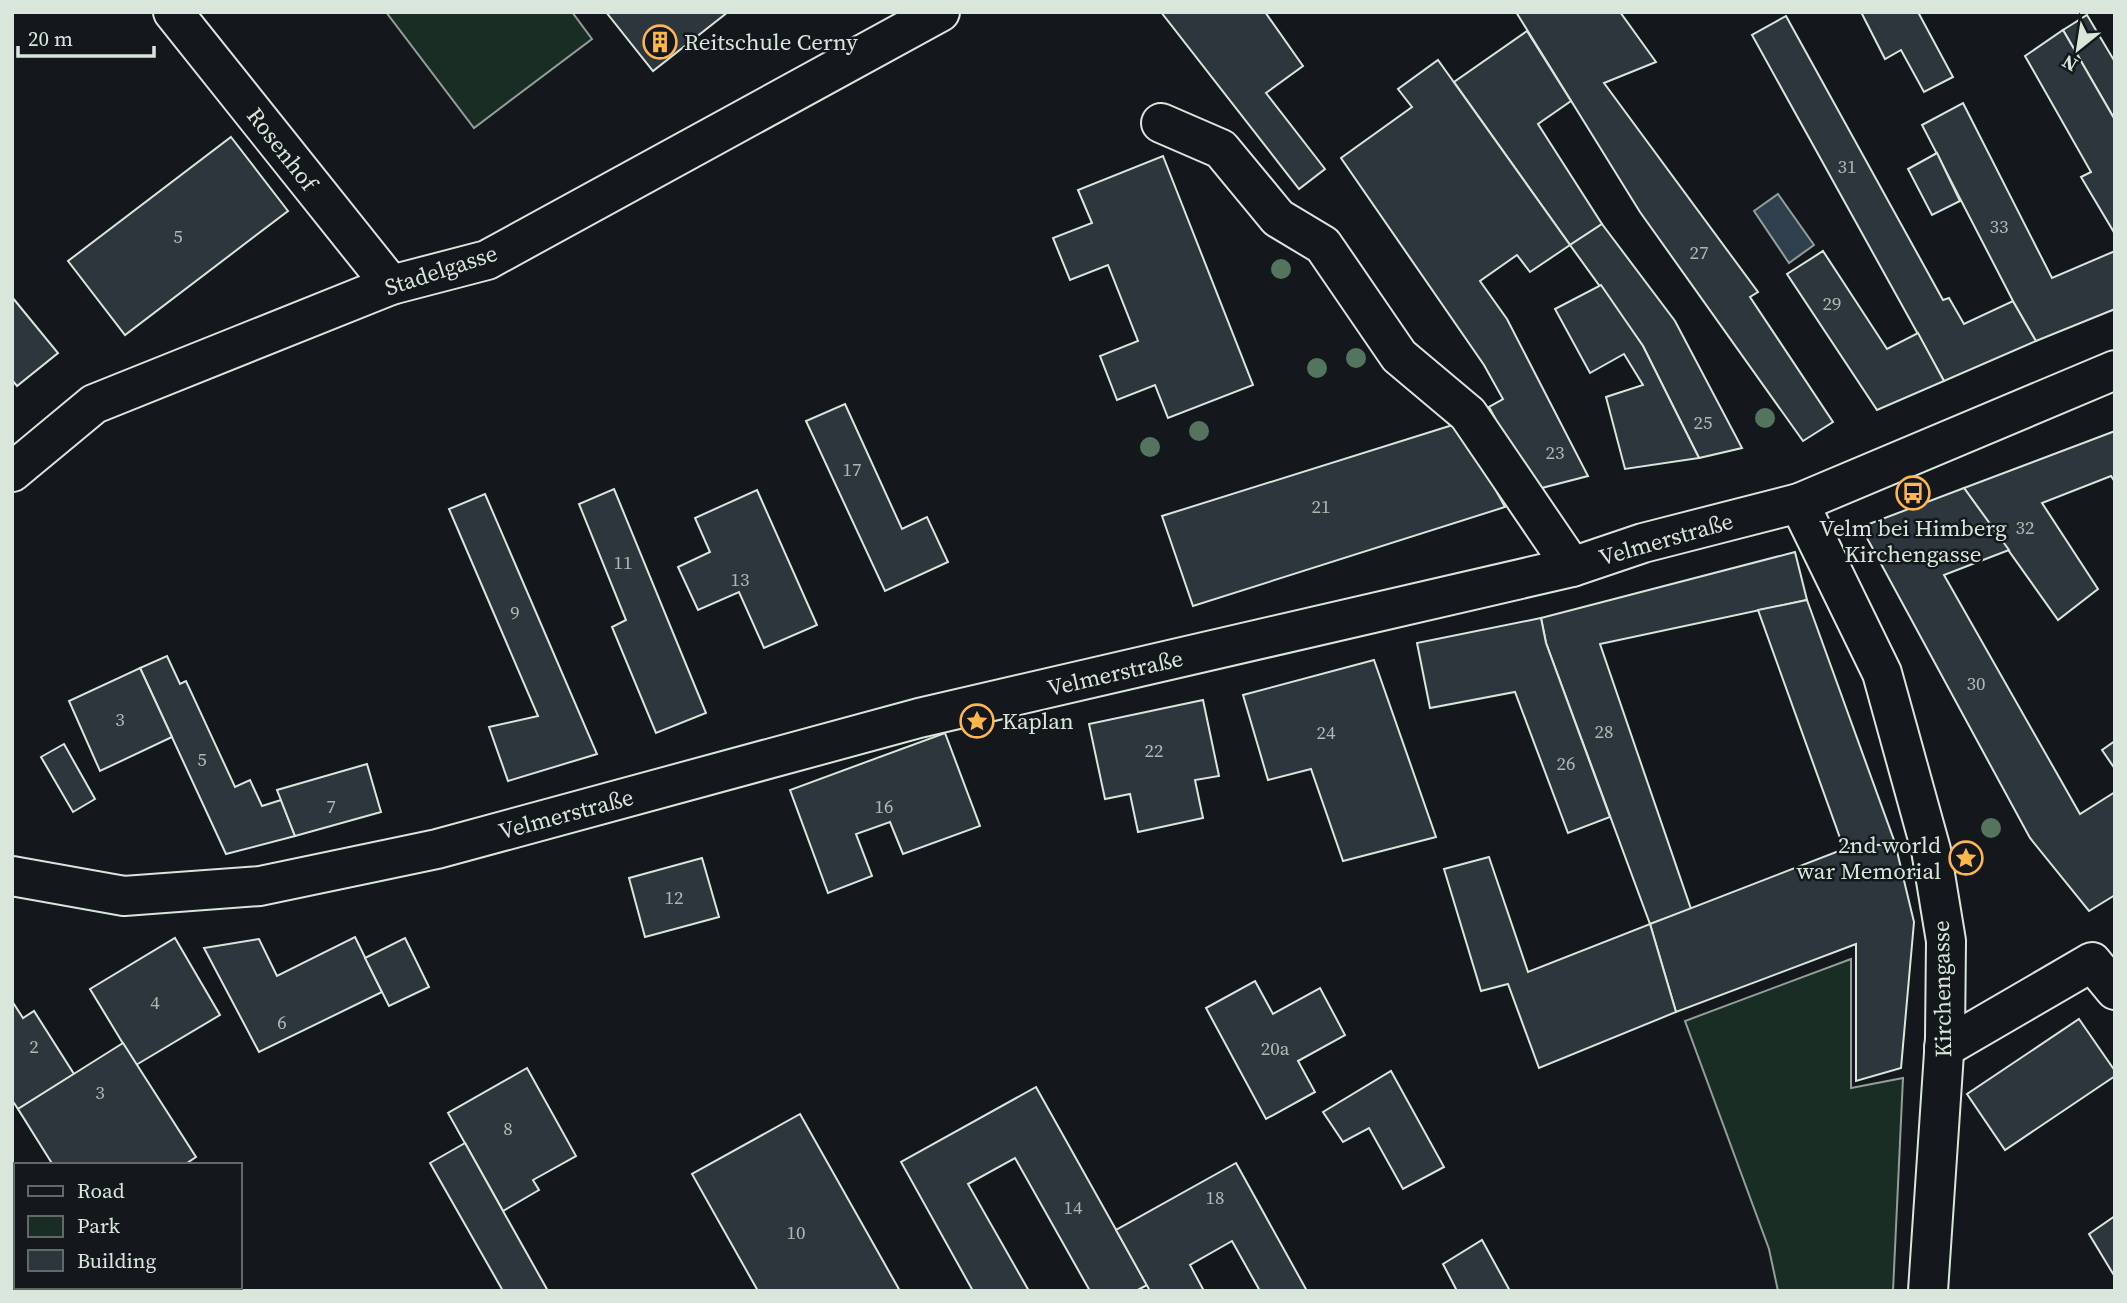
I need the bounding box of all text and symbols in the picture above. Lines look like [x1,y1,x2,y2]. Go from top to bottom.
scale bar [18,14,154,58]
north arrow [2043,14,2113,84]
building icon: Reitschule Cerny [641,23,679,61]
text: 20 m [28,24,73,53]
place label: Reitschule Cerny [684,26,858,58]
text: N [2057,49,2082,78]
street label: Rosenhof [239,101,326,199]
house number: 31 [1837,153,1857,179]
house number: 33 [1989,213,2009,239]
house number: 5 [173,223,183,249]
street label: Stadelgasse [381,237,501,303]
house number: 27 [1689,239,1709,265]
house number: 29 [1822,290,1842,316]
house number: 25 [1693,409,1713,435]
house number: 23 [1545,439,1565,465]
house number: 17 [842,456,862,482]
bus stop icon: Velm bei Himberg Kirchengasse [1894,474,1932,512]
house number: 21 [1311,493,1331,519]
street label: Velmerstraße [1595,505,1737,573]
place label: Velm bei Himberg Kirchengasse [1819,512,2007,570]
house number: 32 [2015,514,2035,540]
house number: 11 [613,549,633,575]
house number: 13 [730,566,750,592]
house number: 9 [510,599,520,625]
street label: Velmerstraße [1044,642,1186,704]
house number: 30 [1966,670,1986,696]
place icon: Kaplan [958,702,996,740]
place label: Kaplan [1002,705,1074,737]
house number: 3 [115,706,125,732]
house number: 28 [1594,718,1614,744]
house number: 24 [1316,719,1336,745]
house number: 22 [1144,737,1164,763]
house number: 5 [197,746,207,772]
house number: 26 [1556,750,1576,776]
street label: Velmerstraße [495,781,637,847]
house number: 7 [326,793,336,819]
house number: 16 [874,793,894,819]
place label: 2nd world war Memorial [1797,829,1941,887]
place icon: 2nd world war Memorial [1947,839,1985,877]
house number: 12 [664,884,684,910]
street label: Kirchengasse [1925,920,1959,1058]
house number: 4 [150,989,160,1015]
house number: 6 [277,1009,287,1035]
house number: 2 [29,1033,39,1059]
house number: 20a [1261,1035,1290,1061]
house number: 3 [95,1079,105,1105]
house number: 8 [503,1115,513,1141]
legend [14,1163,242,1289]
text: Road [77,1176,125,1205]
house number: 18 [1205,1184,1225,1210]
house number: 14 [1063,1194,1083,1220]
text: Park [77,1211,121,1240]
house number: 10 [786,1219,806,1245]
text: Building [77,1246,156,1275]

